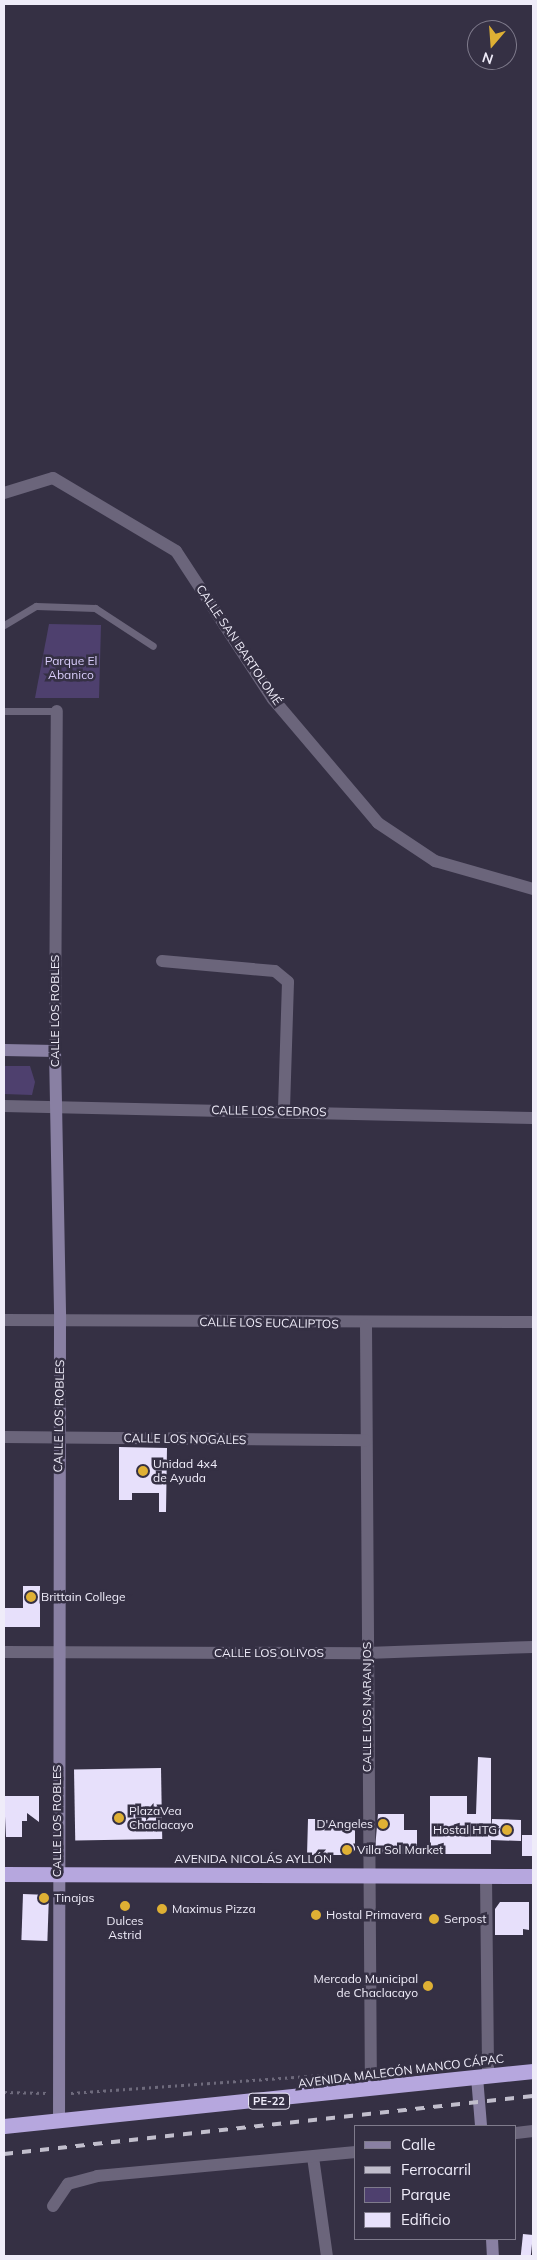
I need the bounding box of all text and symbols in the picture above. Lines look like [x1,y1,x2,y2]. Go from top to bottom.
north arrow [467,20,517,70]
text: N [480,48,495,69]
street label: CALLE SAN BARTOLOMÉ [193,582,285,708]
park label: Parque El Abanico [45,654,97,682]
street label: CALLE LOS ROBLES [48,955,62,1067]
street label: CALLE LOS CEDROS [211,1103,327,1119]
street label: CALLE LOS EUCALIPTOS [199,1315,339,1331]
street label: CALLE LOS ROBLES [51,1360,67,1472]
street label: CALLE LOS NOGALES [123,1431,247,1447]
place label: Unidad 4x4 de Ayuda [153,1457,217,1485]
marker: Unidad 4x4 de Ayuda [137,1465,149,1477]
place label: Brittain College [41,1590,125,1604]
marker: Brittain College [25,1591,37,1603]
street label: CALLE LOS NARANJOS [360,1642,374,1772]
street label: CALLE LOS OLIVOS [214,1646,324,1660]
street label: CALLE LOS ROBLES [50,1765,64,1877]
place label: PlazaVea Chaclacayo [129,1804,194,1832]
marker: PlazaVea Chaclacayo [113,1812,125,1824]
place label: D'Angeles [316,1817,373,1831]
marker: D'Angeles [377,1818,389,1830]
place label: Hostal HTG [433,1823,497,1837]
marker: Hostal HTG [501,1824,513,1836]
place label: Villa Sol Market [357,1843,443,1857]
marker: Villa Sol Market [341,1844,353,1856]
street label: AVENIDA NICOLÁS AYLLÓN [174,1852,332,1866]
place label: Tinajas [54,1891,94,1905]
marker: Tinajas [38,1892,50,1904]
marker: Dulces Astrid [119,1900,131,1912]
place label: Maximus Pizza [172,1902,256,1916]
marker: Maximus Pizza [156,1903,168,1915]
place label: Hostal Primavera [326,1908,422,1922]
marker: Hostal Primavera [310,1909,322,1921]
place label: Serpost [444,1912,487,1926]
marker: Serpost [428,1913,440,1925]
place label: Dulces Astrid [106,1914,144,1942]
place label: Mercado Municipal de Chaclacayo [313,1972,418,2000]
marker: Mercado Municipal de Chaclacayo [422,1980,434,1992]
street label: AVENIDA MALECÓN MANCO CÁPAC [297,2051,505,2091]
road number: PE-22 [248,2092,290,2110]
legend [354,2125,517,2240]
text: Calle [401,2135,435,2154]
text: Ferrocarril [401,2160,471,2179]
text: Parque [401,2185,451,2204]
text: Edificio [401,2210,451,2229]

